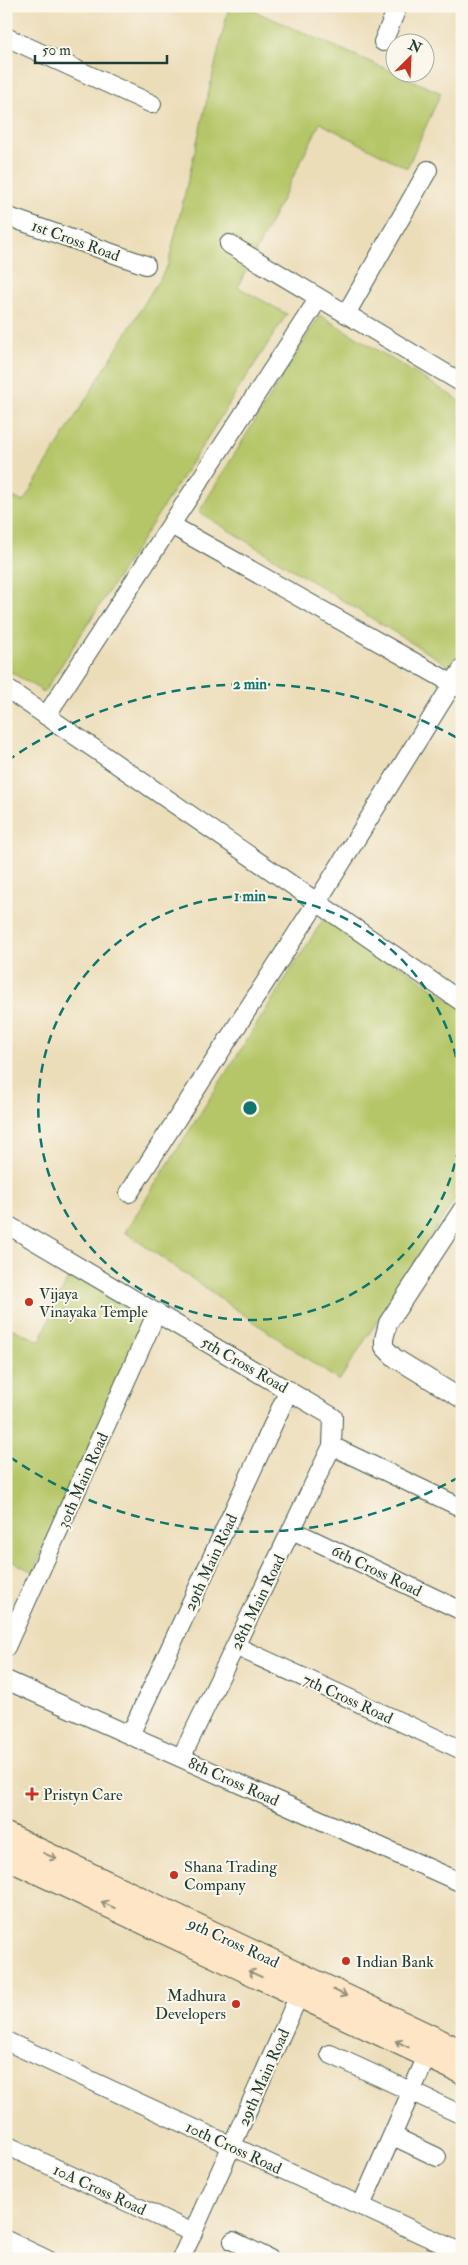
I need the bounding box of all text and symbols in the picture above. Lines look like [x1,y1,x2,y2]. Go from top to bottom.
scale bar [35,32,168,64]
north arrow [386,32,436,82]
text: N [405,36,425,57]
text: 50 m [42,41,71,60]
street label: 1st Cross Road [29,216,123,266]
text: 2 min [233,675,267,694]
text: 1 min [234,887,266,906]
centre of rings [241,1099,259,1117]
place label: Vijaya Vinayaka Temple [39,1284,148,1323]
marker: Vijaya Vinayaka Temple [23,1296,35,1308]
street label: 5th Cross Road [198,1332,292,1398]
street label: 30th Main Road [53,1429,113,1531]
street label: 29th Main Road [180,1511,242,1614]
street label: 6th Cross Road [328,1540,425,1601]
street label: 28th Main Road [226,1551,290,1653]
street label: 7th Cross Road [299,1669,396,1729]
street label: 8th Cross Road [185,1753,282,1811]
place label: Pristyn Care [43,1785,123,1805]
marker: Pristyn Care [25,1787,39,1801]
one-way arrow [42,1851,57,1861]
place label: Shana Trading Company [184,1857,278,1896]
marker: Shana Trading Company [168,1869,180,1881]
one-way arrow [101,1899,116,1909]
street label: 9th Cross Road [184,1913,282,1973]
place label: Indian Bank [356,1952,434,1972]
marker: Indian Bank [340,1955,352,1967]
one-way arrow [248,1968,263,1978]
place label: Madhura Developers [155,1986,226,2025]
one-way arrow [332,1988,347,1998]
marker: Madhura Developers [230,1998,242,2010]
street label: 29th Main Road [234,2025,294,2129]
one-way arrow [395,2038,410,2048]
street label: 10th Cross Road [182,2117,285,2179]
street label: 10A Cross Road [50,2160,149,2220]

